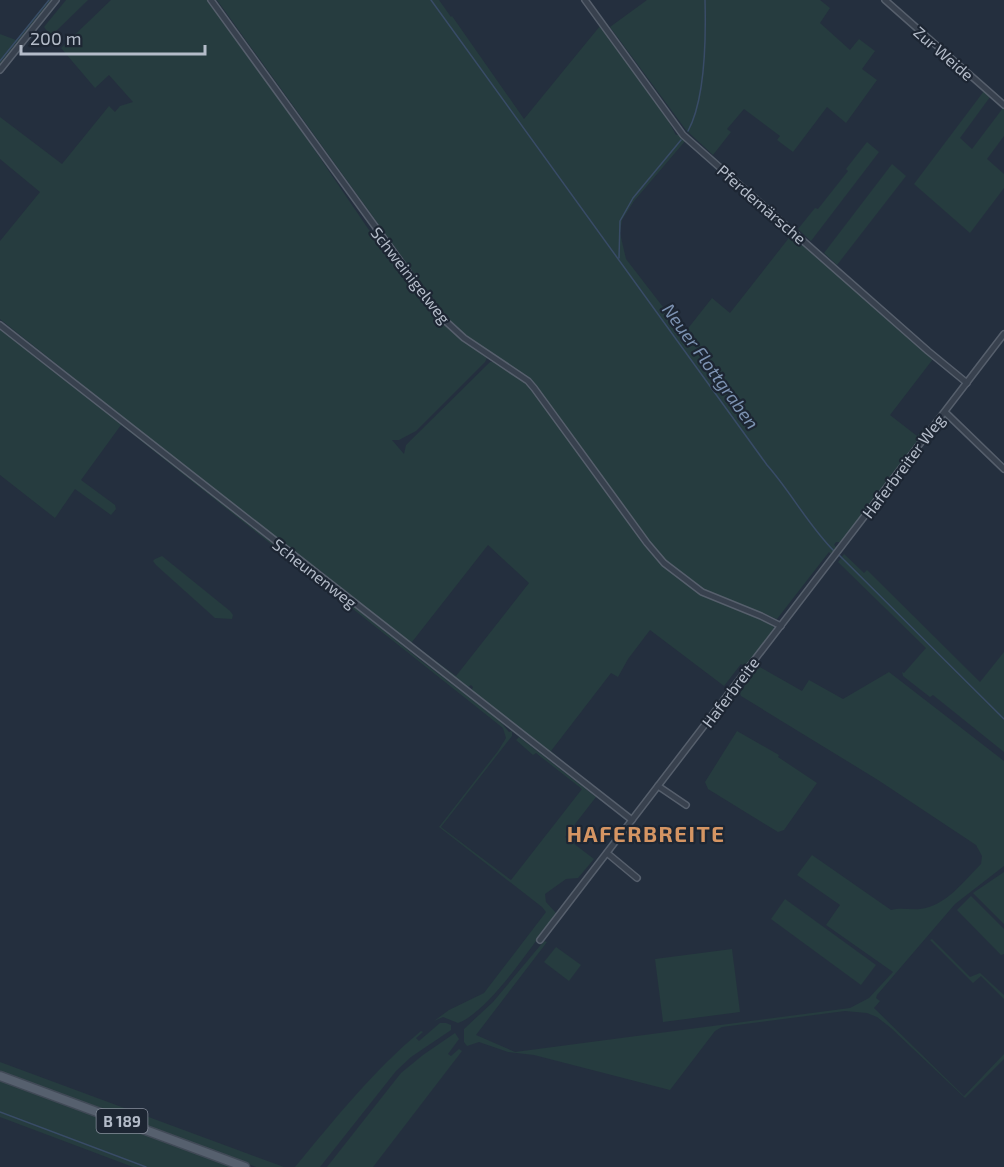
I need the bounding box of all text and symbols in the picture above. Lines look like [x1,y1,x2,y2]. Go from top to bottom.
scale bar [21,18,206,56]
street label: Zur Weide [910,22,978,84]
text: 200 m [30,27,82,49]
street label: Pferdemärsche [714,160,810,248]
street label: Schweinigelweg [367,223,455,327]
water label: Neuer Flottgraben [658,299,764,433]
street label: Haferbreiter Weg [858,410,948,522]
street label: Scheunenweg [269,534,361,612]
street label: Haferbreite [697,653,763,731]
district label: HAFERBREITE [567,820,725,846]
road number: B 189 [96,1109,148,1133]

